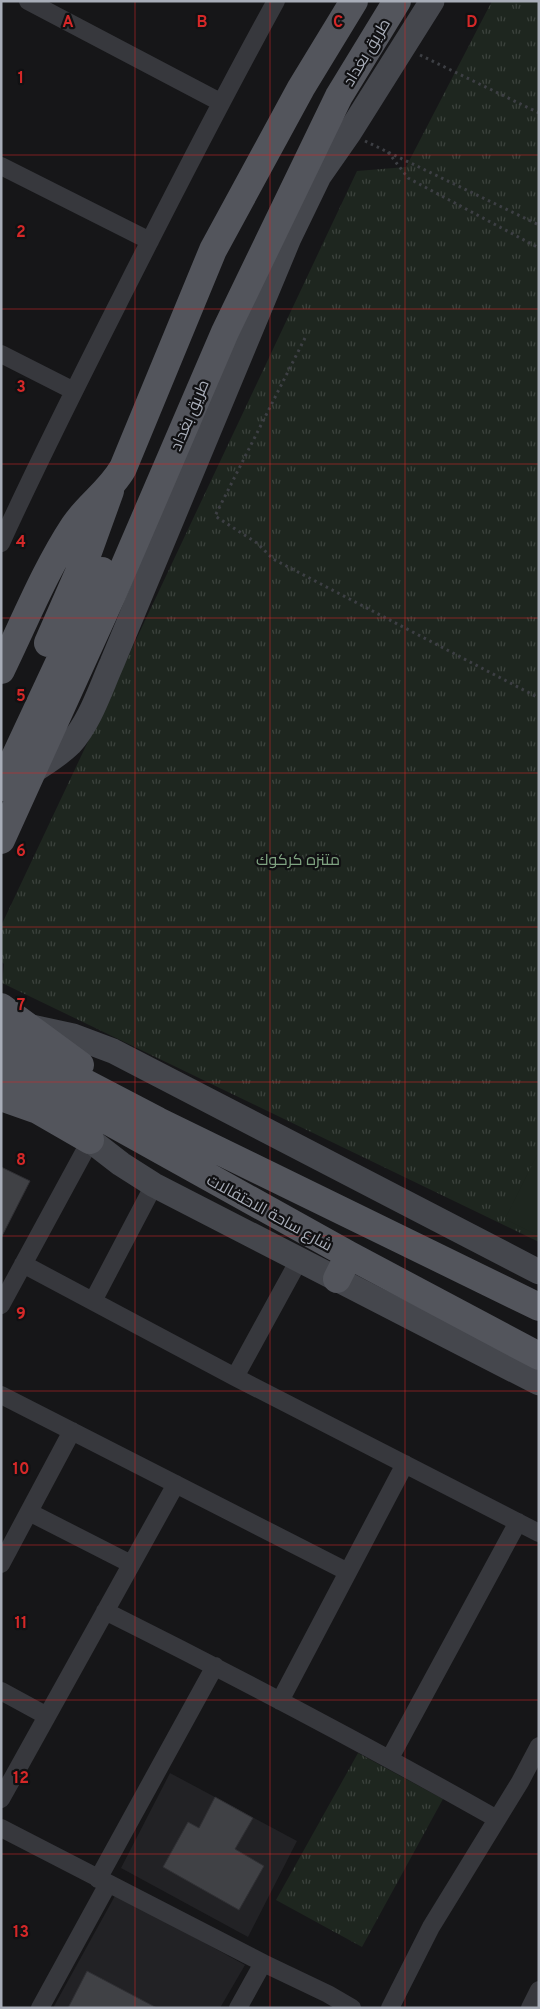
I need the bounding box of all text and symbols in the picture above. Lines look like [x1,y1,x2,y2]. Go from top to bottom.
text: A [62,13,74,33]
text: B [196,13,208,33]
text: C [333,13,343,33]
text: D [466,13,478,33]
street label: طريق بغداد [340,16,396,90]
text: 1 [18,69,24,89]
text: 2 [16,223,26,243]
street label: طريق بغداد [167,377,215,454]
text: 3 [16,378,26,398]
text: 4 [16,533,26,553]
text: 5 [16,687,26,707]
text: 6 [16,842,26,862]
park label: متنزه كركوك [256,851,340,871]
text: 7 [17,996,25,1016]
text: 8 [16,1151,26,1171]
street label: شارع ساحة الاحتفالات [203,1171,335,1257]
text: 9 [16,1305,26,1325]
text: 10 [13,1460,29,1480]
text: 11 [15,1614,27,1634]
text: 12 [13,1769,29,1789]
text: 13 [13,1923,29,1943]

